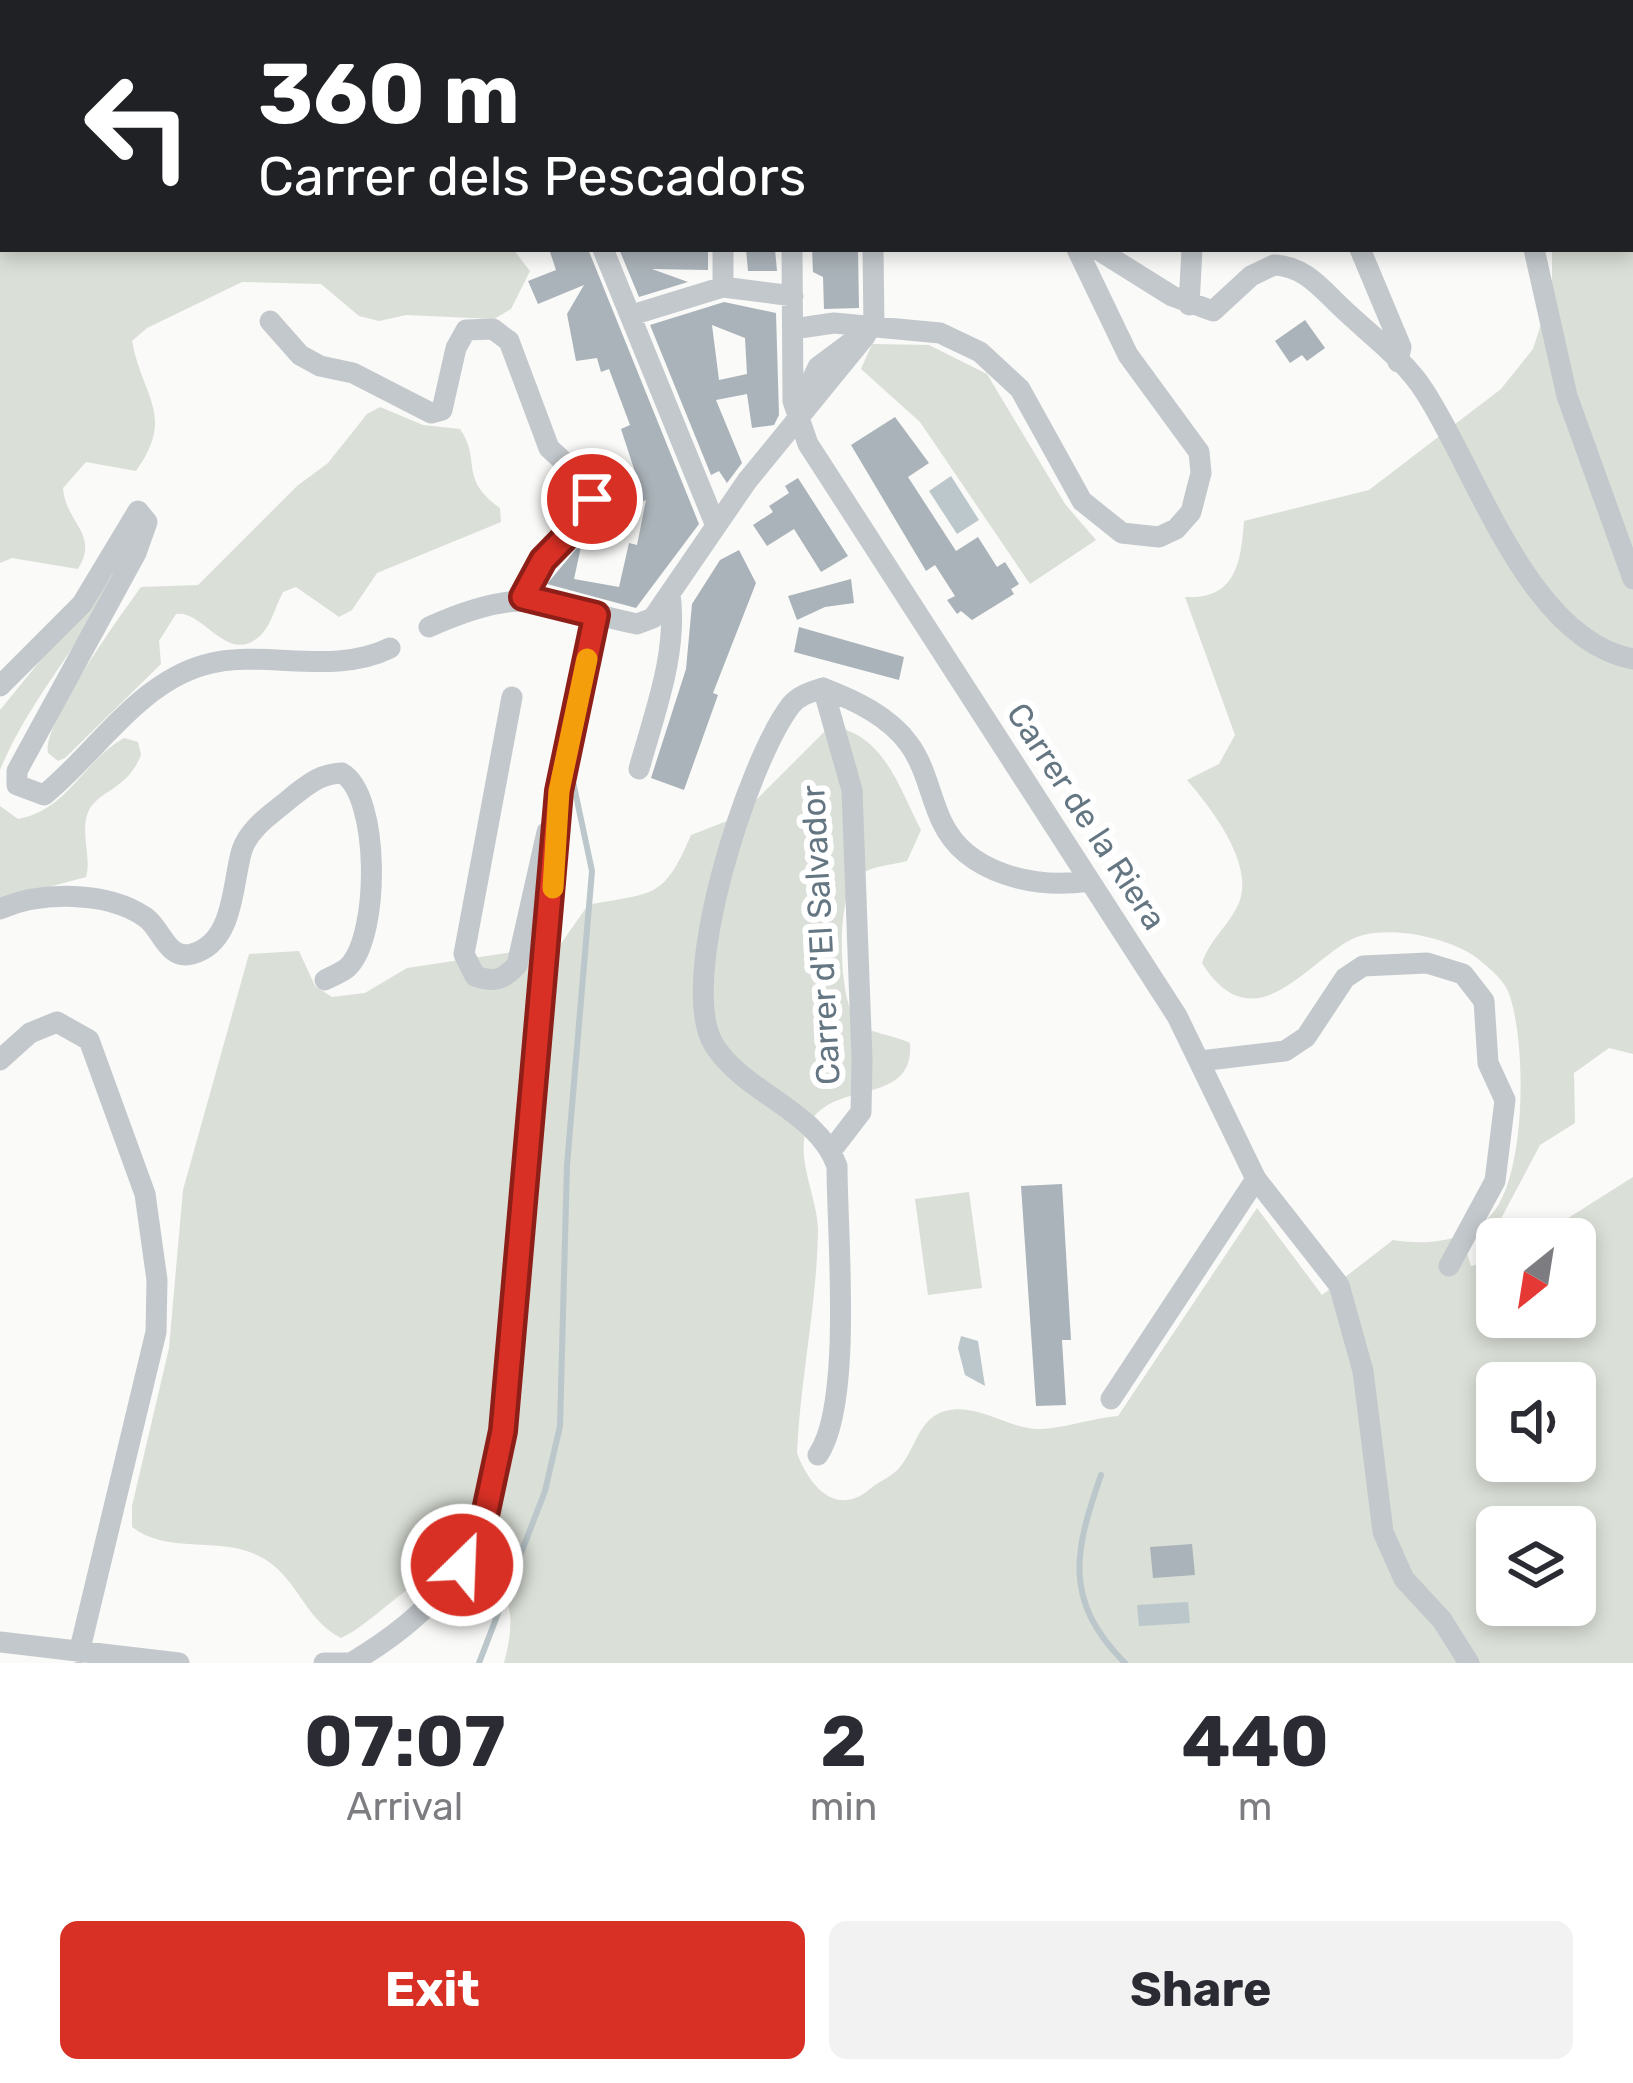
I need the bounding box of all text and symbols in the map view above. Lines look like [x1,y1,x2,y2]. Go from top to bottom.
text: 360 m [258,44,520,144]
icon: left [60,48,216,204]
text: Carrer dels Pescadors [258,145,806,209]
pin [541,448,643,550]
icon: arrive [559,466,625,532]
street label: Carrer de la Riera [999,696,1174,937]
street label: Carrer d'El Salvador [793,784,848,1086]
north arrow [1476,1218,1596,1338]
map controls [1476,1218,1596,1626]
button: sound [1476,1362,1596,1482]
position arrow [399,1502,525,1628]
button: layers [1476,1506,1596,1626]
text: 07:07 [304,1699,506,1784]
text: 2 [820,1699,867,1784]
text: 440 [1182,1699,1329,1784]
text: Arrival [346,1784,463,1830]
text: min [810,1784,877,1830]
text: m [1238,1784,1273,1830]
button: Exit [60,1921,805,2059]
button: Share [829,1921,1573,2059]

